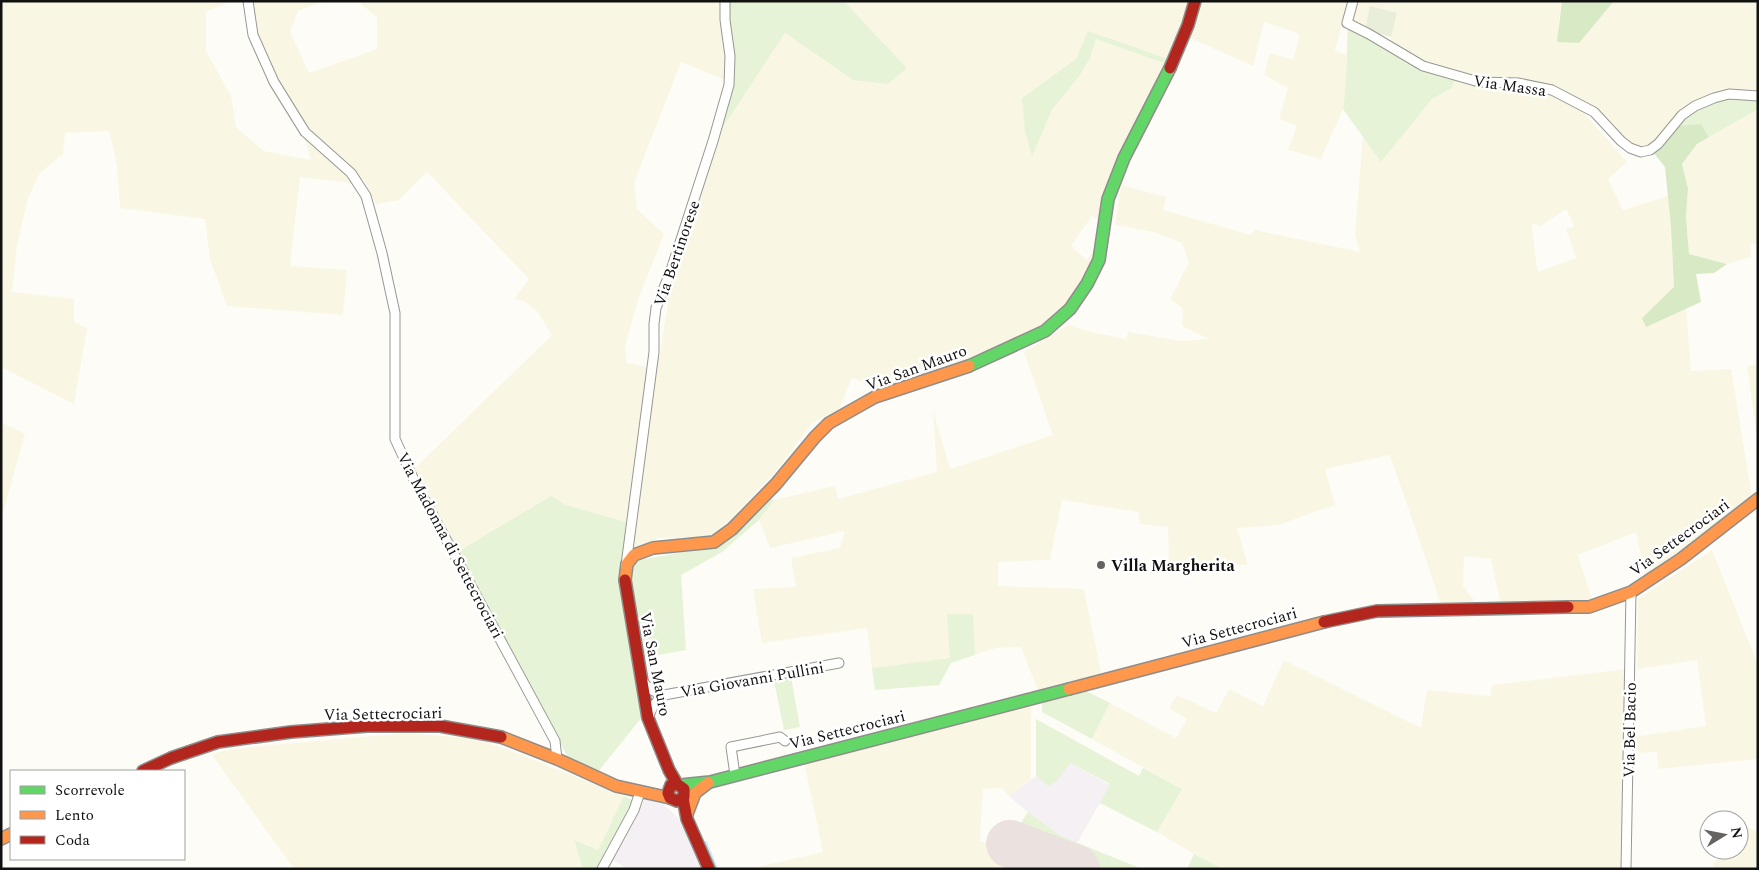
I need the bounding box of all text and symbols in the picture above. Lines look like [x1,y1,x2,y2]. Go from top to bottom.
street label: Via Massa [1472,69,1548,103]
street label: Via Bertinorese [648,197,706,310]
street label: Via San Mauro [863,339,970,397]
street label: Via Madonna di Settecrociari [391,448,510,643]
street label: Via Settecrociari [1624,493,1735,582]
place label: Villa Margherita [1111,554,1236,578]
marker: Villa Margherita [1095,559,1107,571]
street label: Via Settecrociari [1179,601,1300,655]
street label: Via San Mauro [633,610,677,718]
street label: Via Giovanni Pullini [678,656,826,704]
street label: Via Bel Bacio [1617,682,1643,778]
street label: Via Settecrociari [323,701,443,727]
street label: Via Settecrociari [787,704,908,756]
legend [10,770,185,860]
text: Scorrevole [55,779,125,802]
text: Lento [55,804,94,827]
north arrow [1699,810,1749,860]
text: N [1725,825,1748,840]
text: Coda [55,829,90,852]

